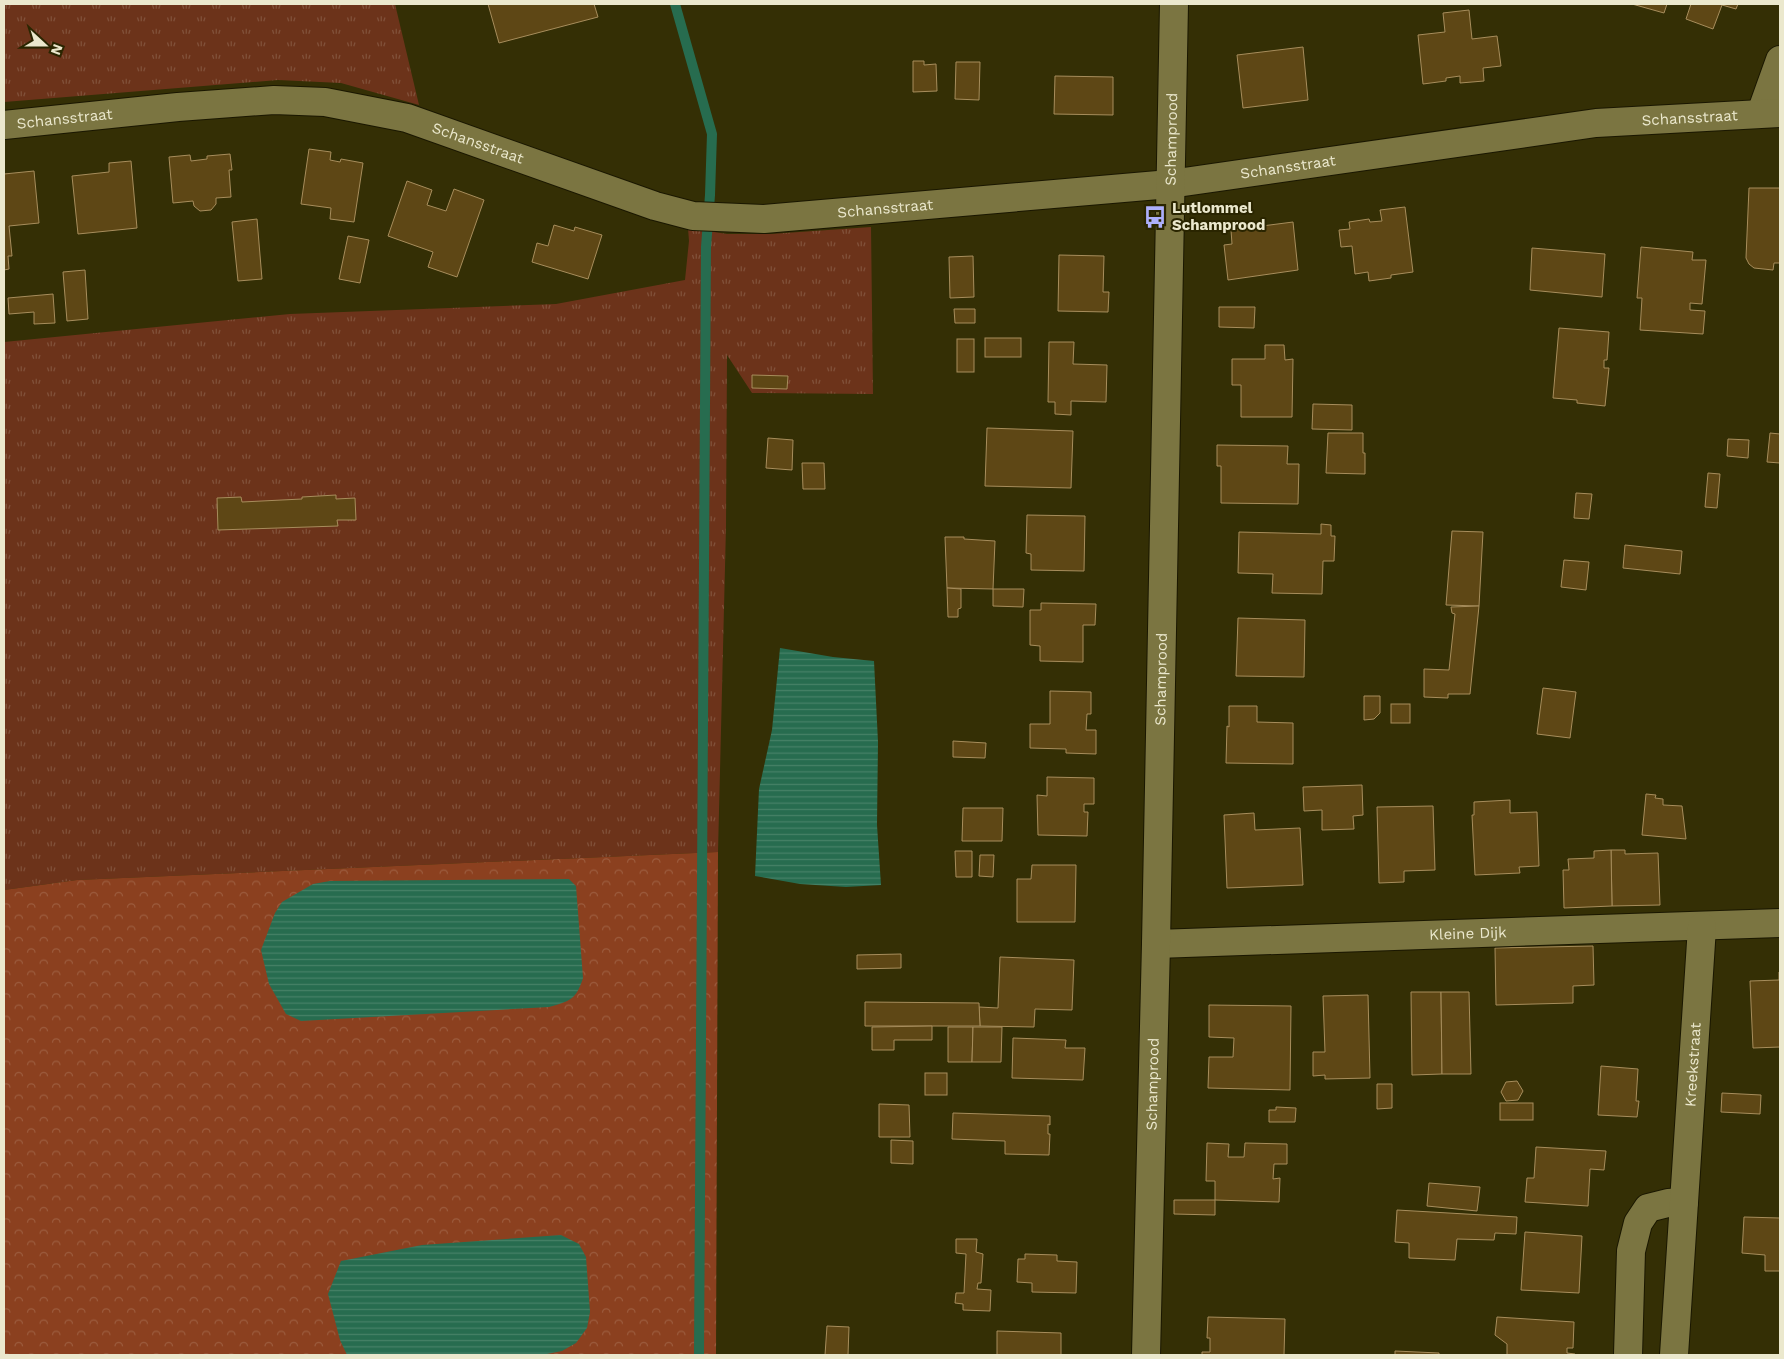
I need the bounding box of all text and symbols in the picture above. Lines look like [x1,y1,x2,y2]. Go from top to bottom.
north arrow [20,20,70,70]
text: N [48,42,66,57]
street label: Schamprood [1162,93,1181,186]
street label: Schansstraat [16,105,114,133]
street label: Schansstraat [1641,106,1739,130]
street label: Schansstraat [430,119,527,168]
street label: Schansstraat [1239,151,1338,183]
street label: Schansstraat [837,195,935,222]
place label: Lutlommel Schamprood [1172,199,1265,234]
bus stop icon: Lutlommel Schamprood [1142,204,1168,230]
street label: Schamprood [1151,633,1171,726]
street label: Kleine Dijk [1429,923,1507,944]
street label: Kreekstraat [1681,1021,1705,1107]
street label: Schamprood [1142,1037,1163,1131]

